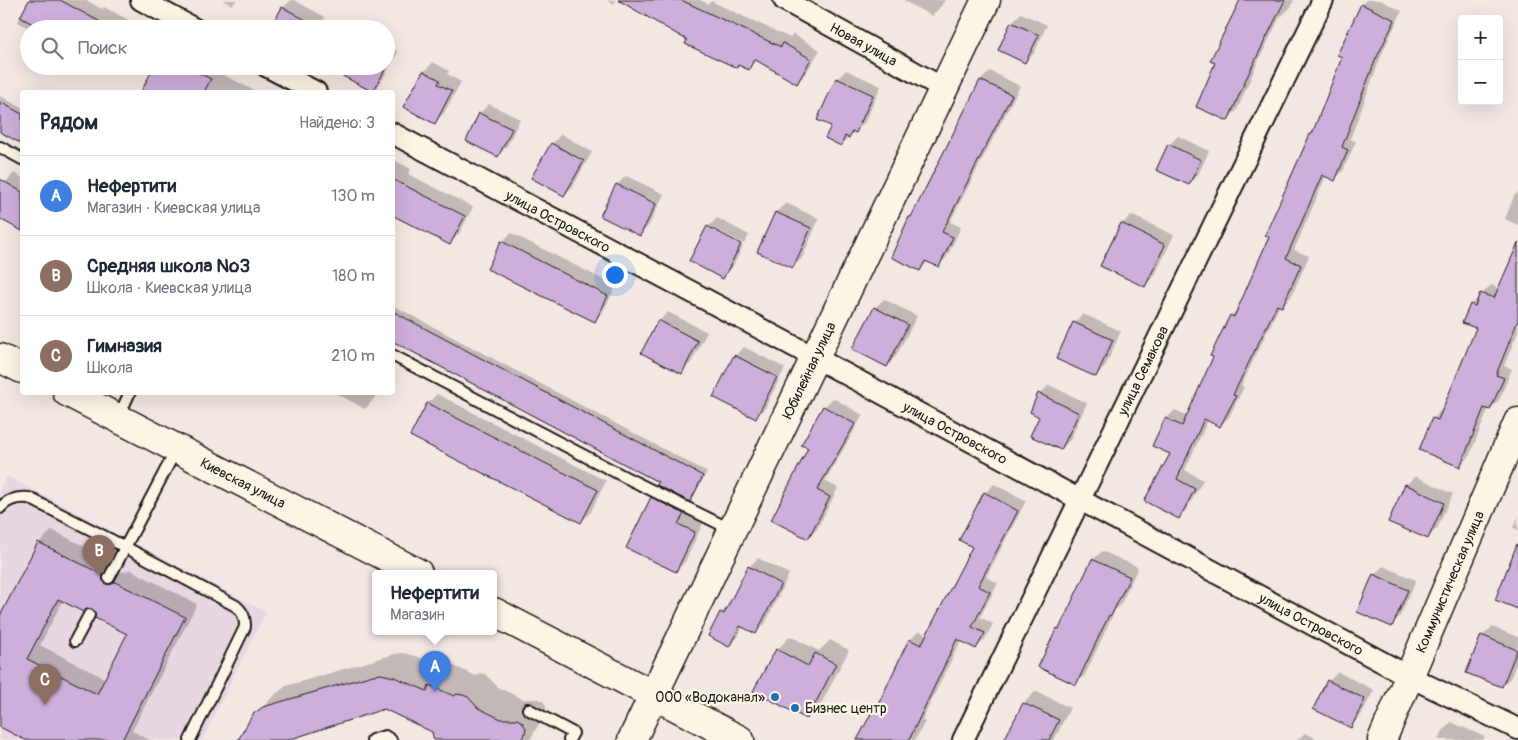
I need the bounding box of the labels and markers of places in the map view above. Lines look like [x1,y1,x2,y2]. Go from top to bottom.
pin: B [83,535,115,576]
pin: A [419,651,451,692]
pin: C [29,664,61,705]
place label: ООО «Водоканал» [655,689,765,706]
marker: ООО «Водоканал» [769,691,781,703]
place label: Бизнес центр [805,700,887,717]
marker: Бизнес центр [789,702,801,714]

